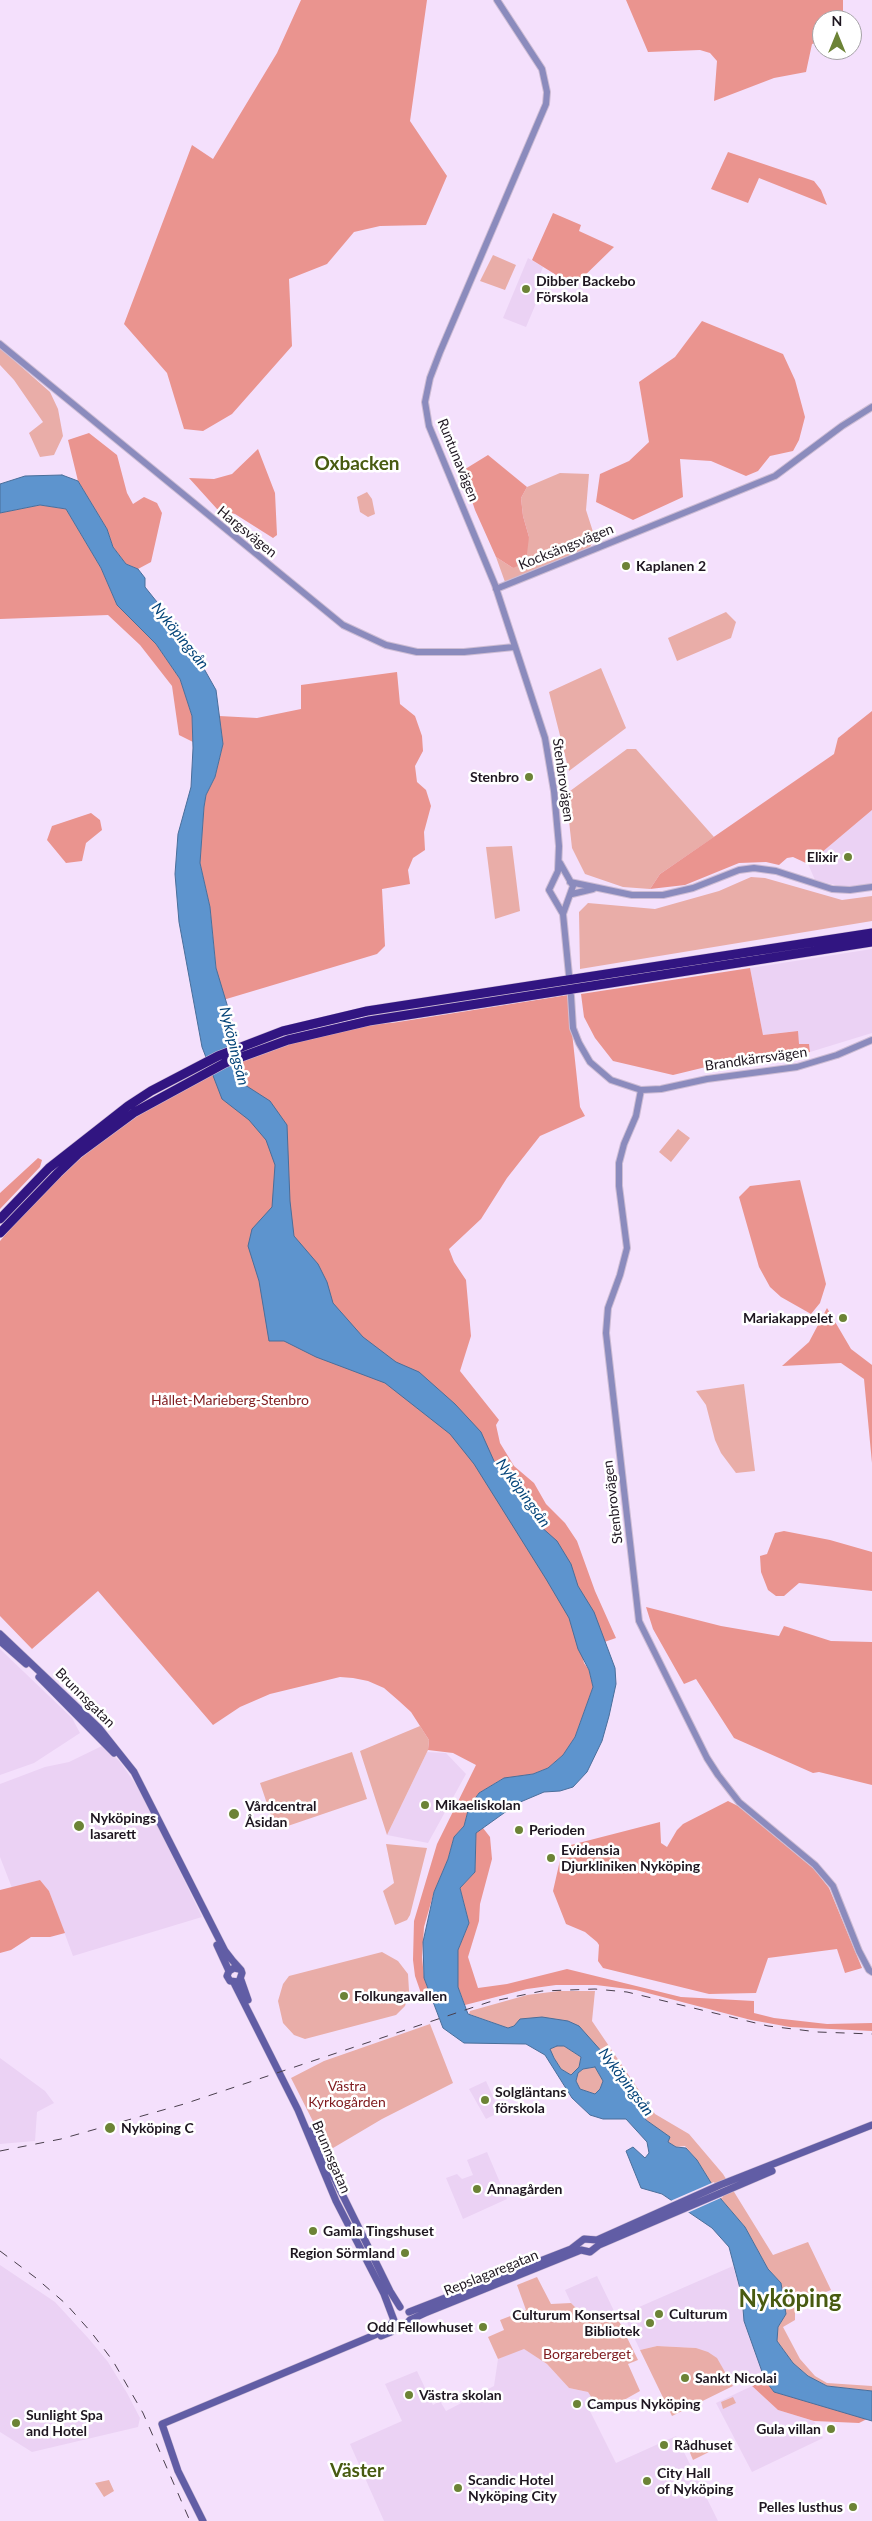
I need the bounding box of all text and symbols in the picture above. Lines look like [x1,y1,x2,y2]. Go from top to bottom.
north arrow [812,10,862,60]
text: N [832,12,842,29]
place label: Dibber Backebo Förskola [536,273,636,306]
marker: Dibber Backebo Förskola [520,283,532,295]
street label: Runtunavägen [434,416,482,504]
district label: Oxbacken [314,453,400,475]
street label: Hargsvägen [214,503,280,561]
street label: Kocksängsvägen [516,520,616,574]
place label: Kaplanen 2 [636,558,706,574]
marker: Kaplanen 2 [620,560,632,572]
water label: Nyköpingsån [148,599,212,673]
street label: Stenbrovägen [549,737,577,823]
place label: Stenbro [470,769,519,785]
marker: Stenbro [523,771,535,783]
place label: Elixir [807,849,838,865]
marker: Elixir [842,851,854,863]
water label: Nyköpingsån [216,1005,252,1087]
street label: Brandkärrsvägen [704,1044,808,1074]
place label: Mariakappelet [743,1310,833,1326]
marker: Mariakappelet [837,1312,849,1324]
park label: Hållet-Marieberg-Stenbro [151,1392,309,1408]
water label: Nyköpingsån [492,1455,554,1531]
street label: Stenbrovägen [600,1459,626,1545]
street label: Brunnsgatan [52,1665,118,1731]
place label: Mikaeliskolan [435,1797,521,1813]
place label: Vårdcentral Åsidan [245,1798,317,1830]
marker: Mikaeliskolan [419,1799,431,1811]
marker: Vårdcentral Åsidan [227,1807,241,1821]
place label: Nyköpings lasarett [90,1810,156,1842]
marker: Nyköpings lasarett [72,1819,86,1833]
place label: Perioden [529,1822,585,1838]
marker: Perioden [513,1824,525,1836]
place label: Evidensia Djurkliniken Nyköping [561,1842,700,1874]
marker: Evidensia Djurkliniken Nyköping [545,1852,557,1864]
place label: Folkungavallen [354,1988,447,2004]
marker: Folkungavallen [338,1990,350,2002]
water label: Nyköpingsån [595,2044,657,2120]
park label: Västra Kyrkogården [308,2078,386,2110]
place label: Solgläntans förskola [495,2084,566,2116]
marker: Solgläntans förskola [479,2094,491,2106]
street label: Brunnsgatan [308,2118,354,2196]
place label: Nyköping C [121,2120,194,2136]
marker: Nyköping C [103,2121,117,2135]
place label: Annagården [487,2181,562,2197]
marker: Annagården [471,2183,483,2195]
place label: Gamla Tingshuset [323,2223,434,2239]
marker: Gamla Tingshuset [307,2225,319,2237]
place label: Region Sörmland [290,2245,395,2261]
street label: Repslagaregatan [441,2246,541,2300]
marker: Region Sörmland [399,2247,411,2259]
district label: Nyköping [739,2285,841,2313]
place label: Culturum [669,2306,727,2322]
place label: Culturum Konsertsal Bibliotek [512,2307,640,2340]
marker: Culturum [653,2308,665,2320]
marker: Culturum Konsertsal Bibliotek [644,2317,656,2329]
place label: Odd Fellowhuset [367,2319,473,2335]
marker: Odd Fellowhuset [477,2321,489,2333]
park label: Borgareberget [543,2346,631,2362]
place label: Sankt Nicolai [695,2370,777,2386]
marker: Sankt Nicolai [679,2372,691,2384]
place label: Västra skolan [419,2387,502,2403]
marker: Västra skolan [403,2389,415,2401]
place label: Campus Nyköping [587,2396,700,2412]
marker: Campus Nyköping [571,2398,583,2410]
place label: Sunlight Spa and Hotel [26,2407,103,2440]
marker: Sunlight Spa and Hotel [10,2417,22,2429]
place label: Gula villan [756,2421,821,2437]
marker: Gula villan [825,2423,837,2435]
place label: Rådhuset [674,2437,732,2453]
marker: Rådhuset [658,2439,670,2451]
district label: Väster [330,2460,384,2482]
place label: City Hall of Nyköping [657,2465,733,2498]
place label: Scandic Hotel Nyköping City [468,2472,557,2504]
marker: City Hall of Nyköping [641,2475,653,2487]
marker: Scandic Hotel Nyköping City [452,2482,464,2494]
place label: Pelles lusthus [759,2499,843,2515]
marker: Pelles lusthus [847,2501,859,2513]

